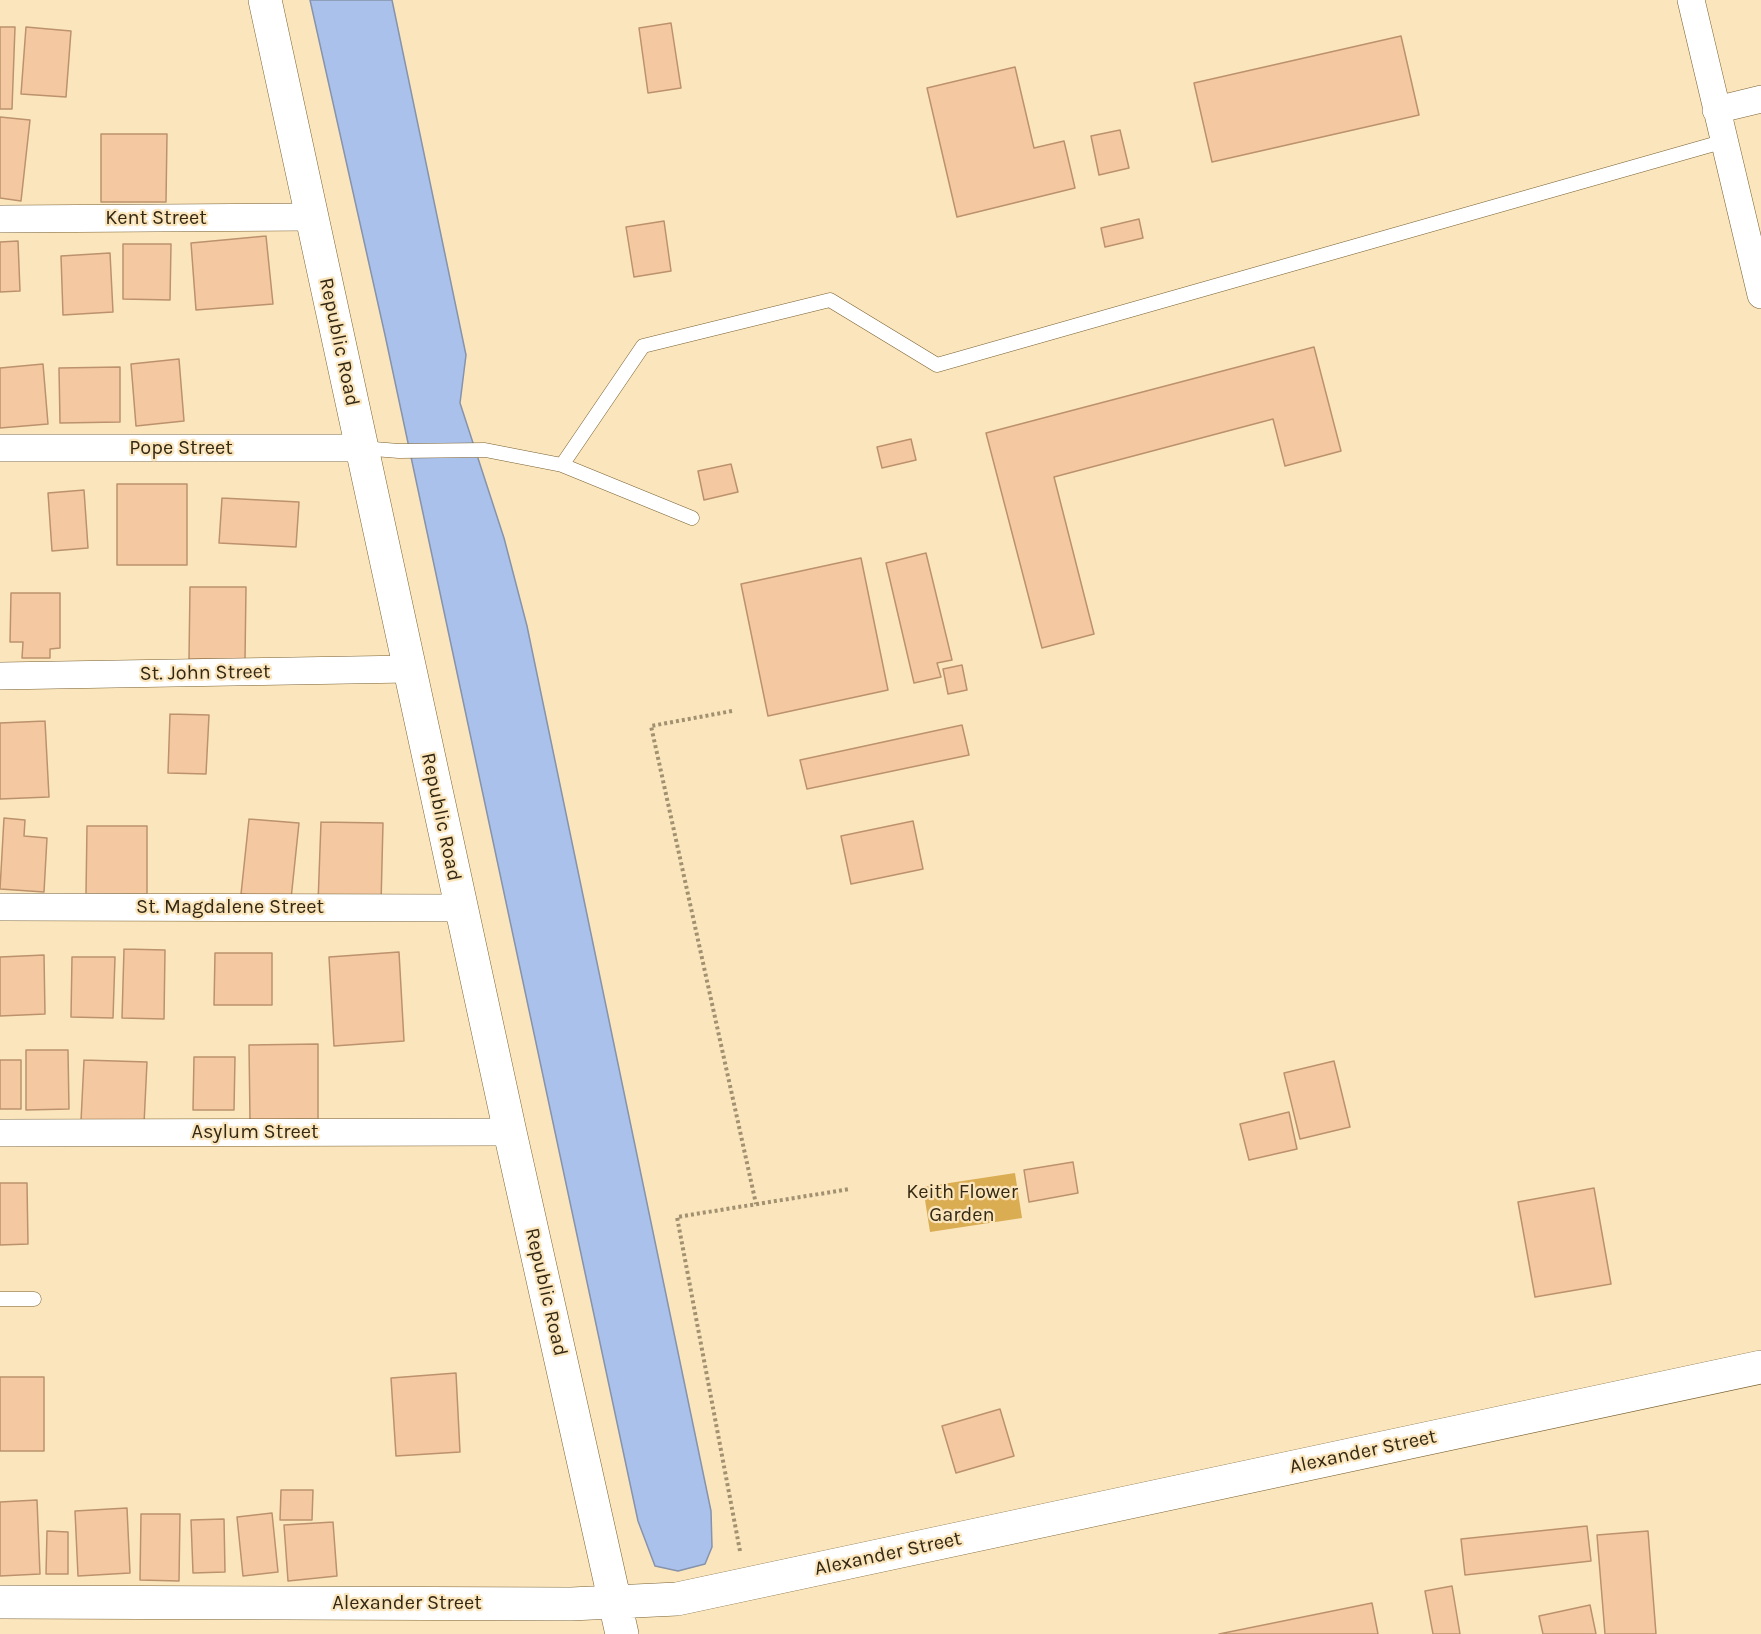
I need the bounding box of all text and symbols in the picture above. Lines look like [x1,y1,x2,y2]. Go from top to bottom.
street label: Kent Street [105,206,207,230]
street label: Republic Road [314,276,364,408]
street label: Pope Street [129,436,233,460]
street label: St. John Street [139,660,271,686]
street label: Republic Road [416,751,466,883]
street label: St. Magdalene Street [136,895,324,919]
street label: Asylum Street [192,1120,318,1144]
park label: Keith Flower Garden [906,1180,1018,1227]
street label: Republic Road [520,1226,572,1358]
street label: Alexander Street [1287,1425,1439,1479]
street label: Alexander Street [812,1527,964,1581]
street label: Alexander Street [332,1591,482,1615]

